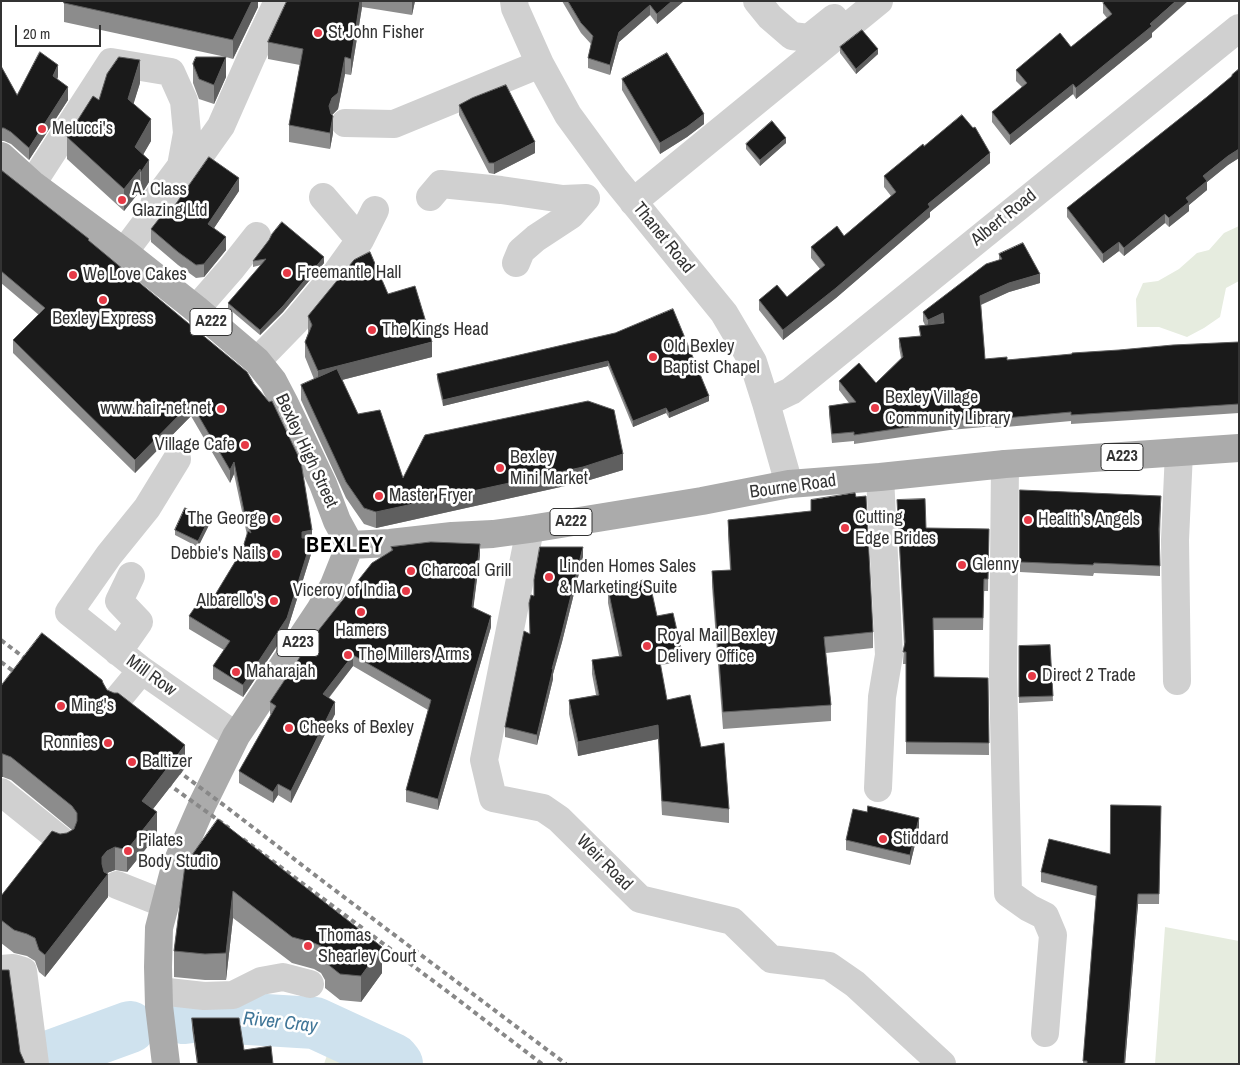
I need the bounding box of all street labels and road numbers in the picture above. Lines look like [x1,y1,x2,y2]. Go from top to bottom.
street label: Albert Road [967,185,1041,251]
street label: Thanet Road [628,198,698,278]
road number: A222 [190,308,232,336]
street label: Bexley High Street [270,391,342,511]
road number: A223 [1101,444,1143,471]
street label: Bourne Road [748,470,838,504]
road number: A222 [550,508,592,536]
road number: A223 [277,630,319,656]
street label: Mill Row [122,651,180,701]
street label: Weir Road [572,831,636,895]

